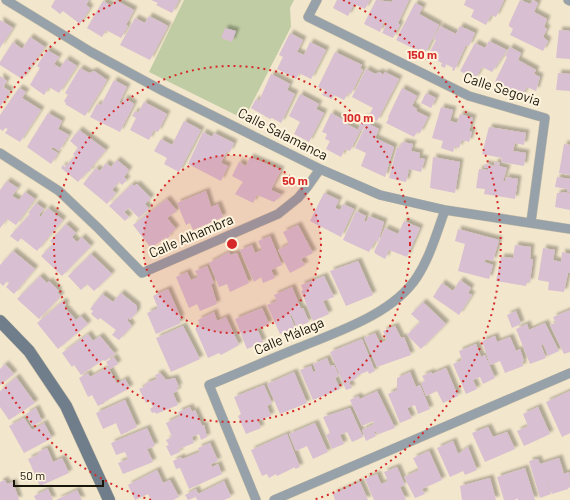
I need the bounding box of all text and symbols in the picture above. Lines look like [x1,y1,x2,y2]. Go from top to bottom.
text: 150 m [407,47,437,61]
street label: Calle Segovia [461,68,543,109]
street label: Calle Salamanca [235,104,331,163]
text: 100 m [343,110,373,124]
text: 50 m [282,173,308,187]
street label: Calle Alhambra [146,210,236,261]
centre of rings [225,237,239,251]
street label: Calle Málaga [251,313,326,358]
scale bar [14,462,103,488]
text: 50 m [20,468,45,482]

